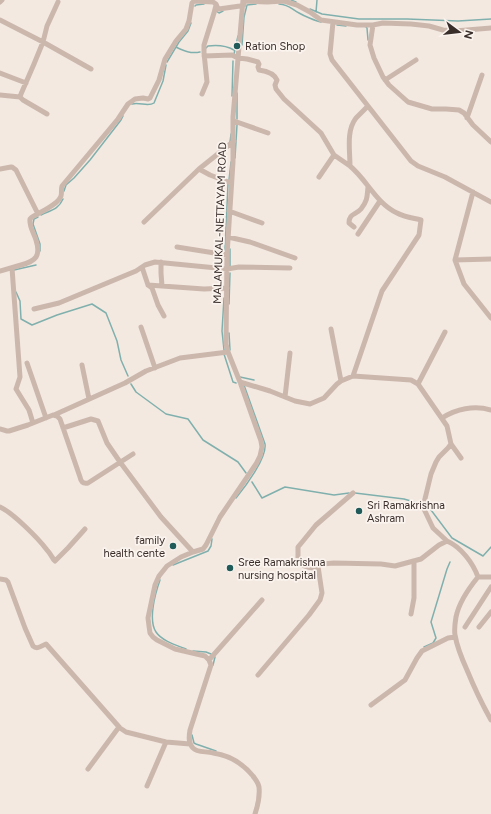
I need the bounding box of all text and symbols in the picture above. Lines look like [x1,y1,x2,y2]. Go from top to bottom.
north arrow [439,12,479,52]
text: N [461,29,476,40]
place label: Ration Shop [245,40,306,53]
marker: Ration Shop [232,41,242,51]
street label: MALAMUKAL-NETTAYAM ROAD [211,142,229,304]
place label: Sri Ramakrishna Ashram [367,499,445,525]
marker: Sri Ramakrishna Ashram [354,506,364,516]
place label: family health cente [104,534,165,560]
marker: family health cente [168,541,178,551]
place label: Sree Ramakrishna nursing hospital [238,556,325,582]
marker: Sree Ramakrishna nursing hospital [225,563,235,573]

